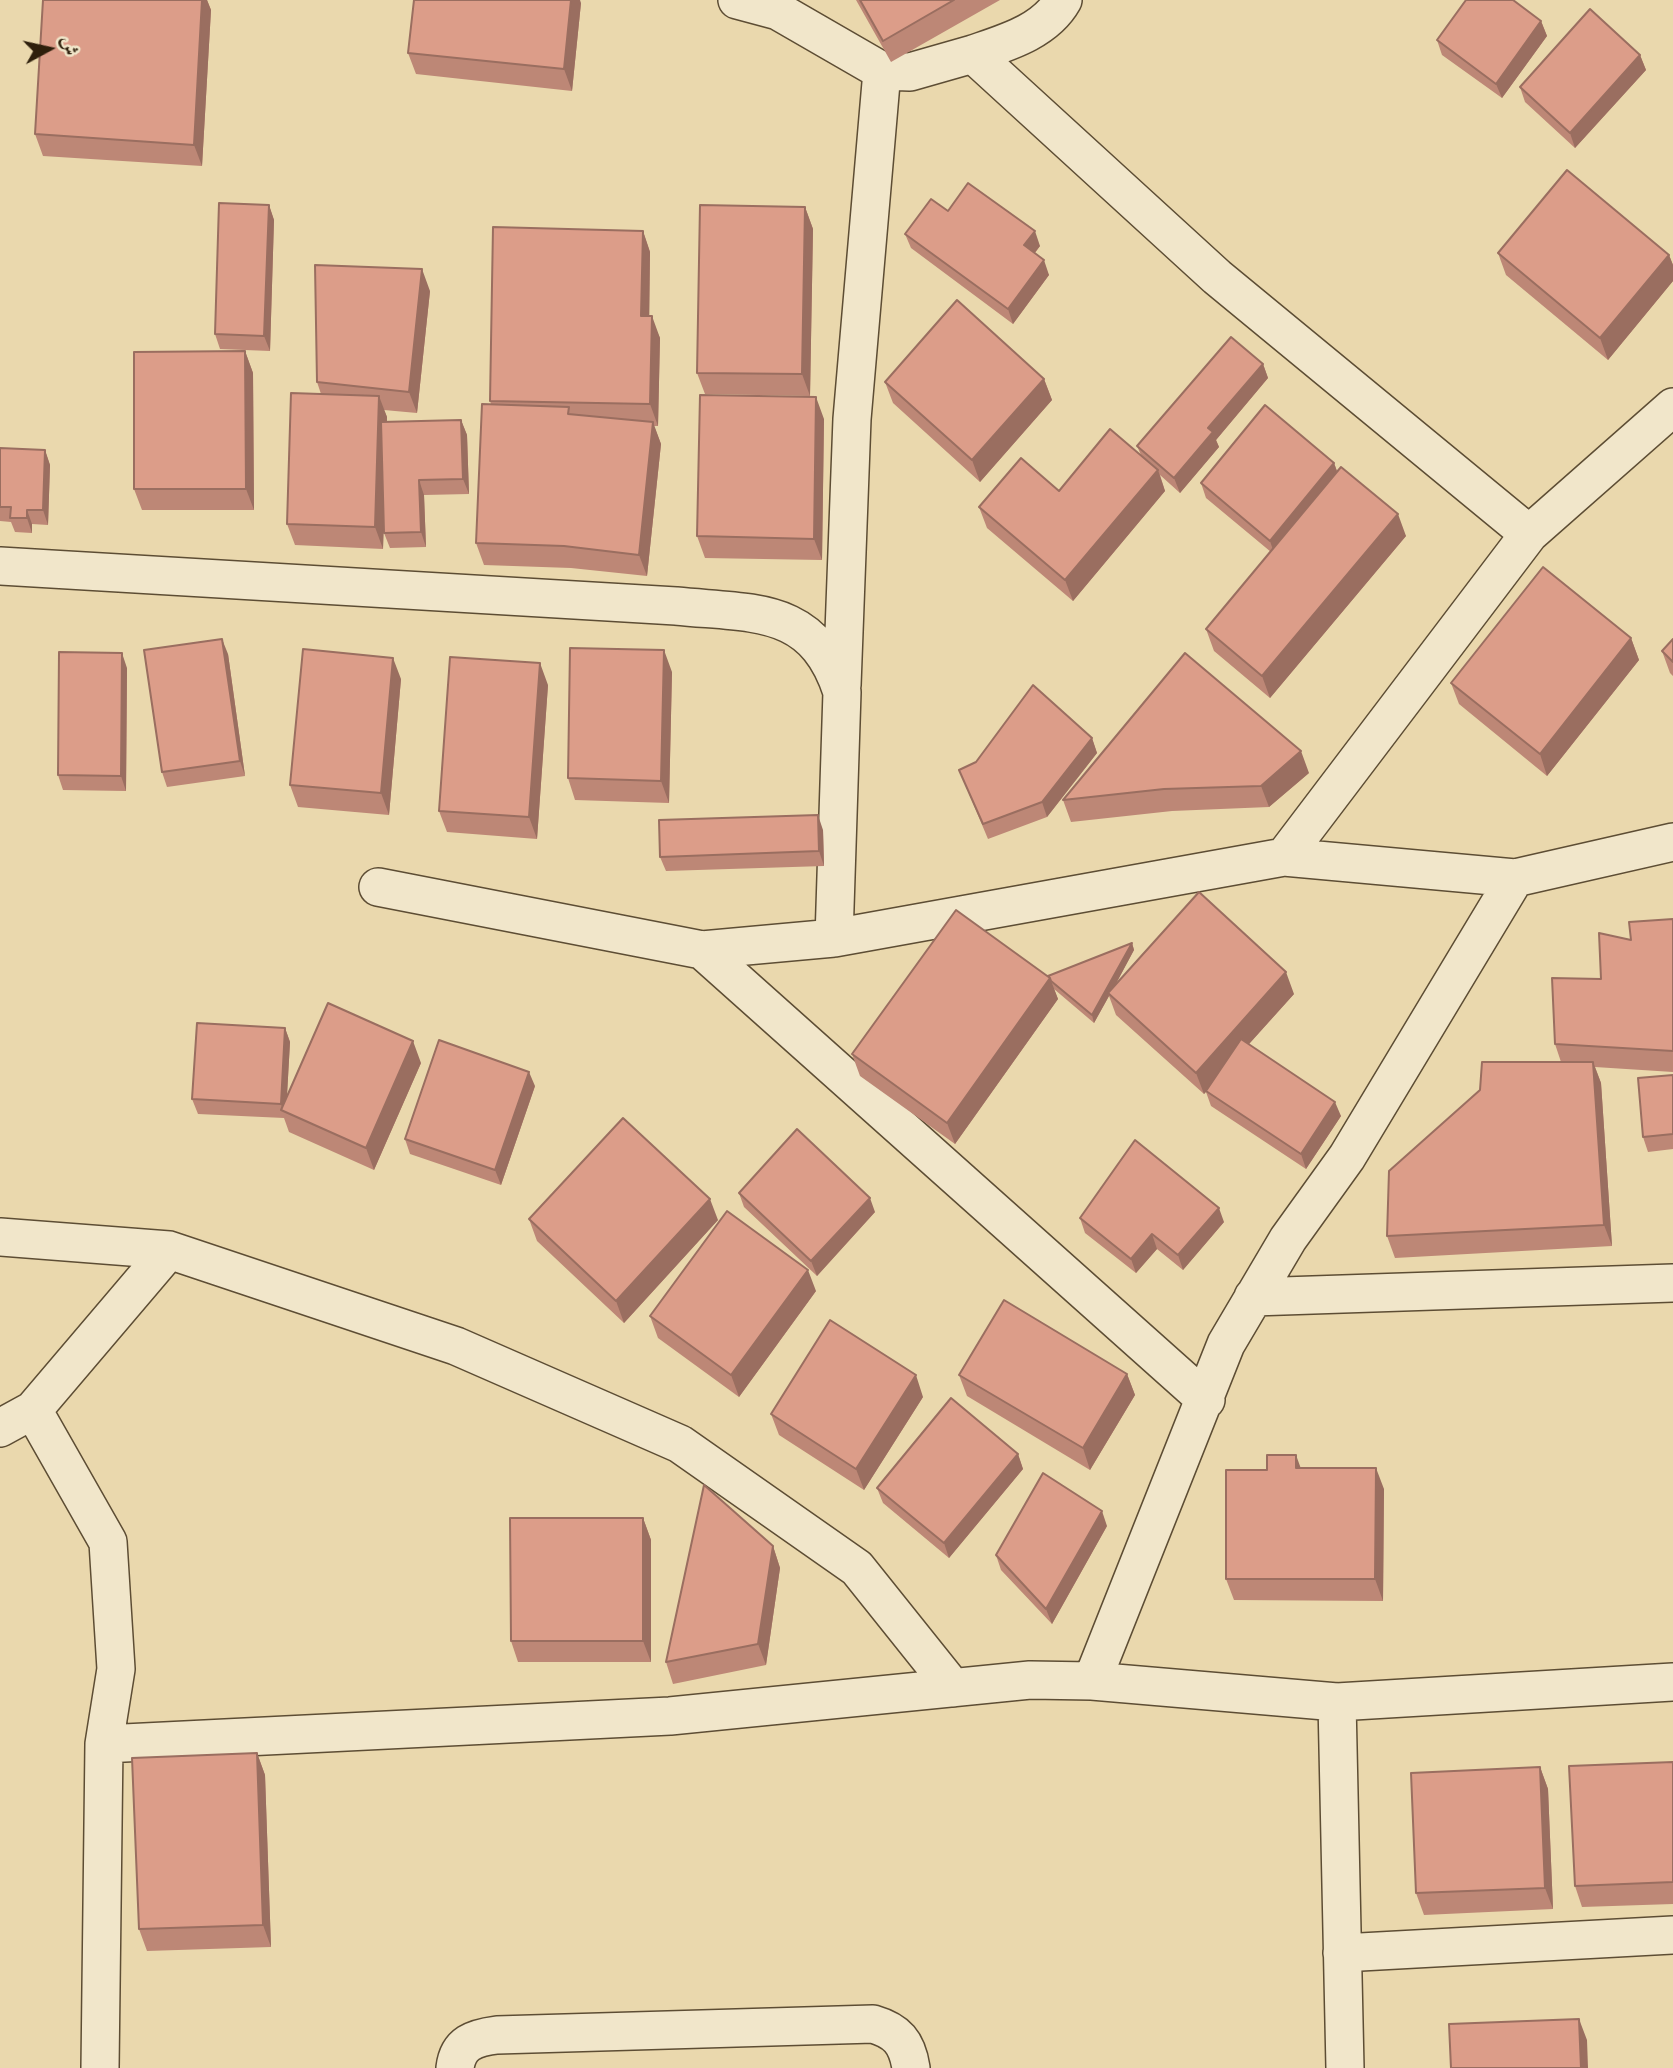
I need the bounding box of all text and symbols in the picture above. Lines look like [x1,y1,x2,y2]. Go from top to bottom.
north arrow [14,14,84,84]
text: ش [56,35,84,57]

